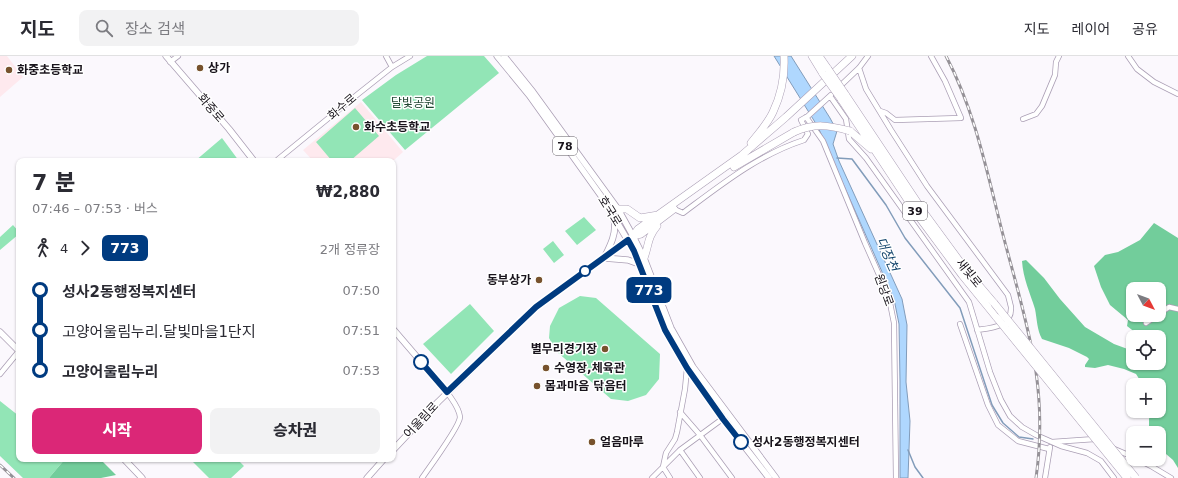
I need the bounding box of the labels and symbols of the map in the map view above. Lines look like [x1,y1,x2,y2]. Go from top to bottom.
place label: 상가 [208,61,230,75]
place label: 화중초등학교 [17,63,83,77]
marker: 상가 [195,63,205,73]
marker: 화중초등학교 [4,65,14,75]
street label: 화중로 [195,91,227,125]
street label: 화수로 [325,91,359,123]
park label: 달빛공원 [391,96,435,110]
place label: 화수초등학교 [364,120,430,134]
marker: 화수초등학교 [351,122,361,132]
road number: 78 [553,137,577,155]
street label: 호국로 [595,193,625,229]
road number: 39 [903,202,927,220]
water label: 대장천 [873,235,902,275]
street label: 새빛로 [953,256,985,290]
unlabelled marker [579,265,591,277]
street label: 원당로 [872,272,896,308]
place label: 동부상가 [487,273,531,287]
marker: 동부상가 [534,275,544,285]
line badge: 773 [626,277,672,303]
north arrow [1126,282,1166,322]
place label: 별무리경기장 [531,342,597,356]
marker: 별무리경기장 [600,344,610,354]
unlabelled marker [413,354,429,370]
place label: 수영장,체육관 [554,361,625,375]
marker: 수영장,체육관 [541,363,551,373]
place label: 몸과마음 닦음터 [545,379,626,393]
marker: 몸과마음 닦음터 [532,381,542,391]
street label: 어울림로 [401,399,441,441]
marker: 성사2동행정복지센터 [733,434,749,450]
place label: 얼음마루 [600,435,644,449]
place label: 성사2동행정복지센터 [752,435,860,449]
marker: 얼음마루 [587,437,597,447]

